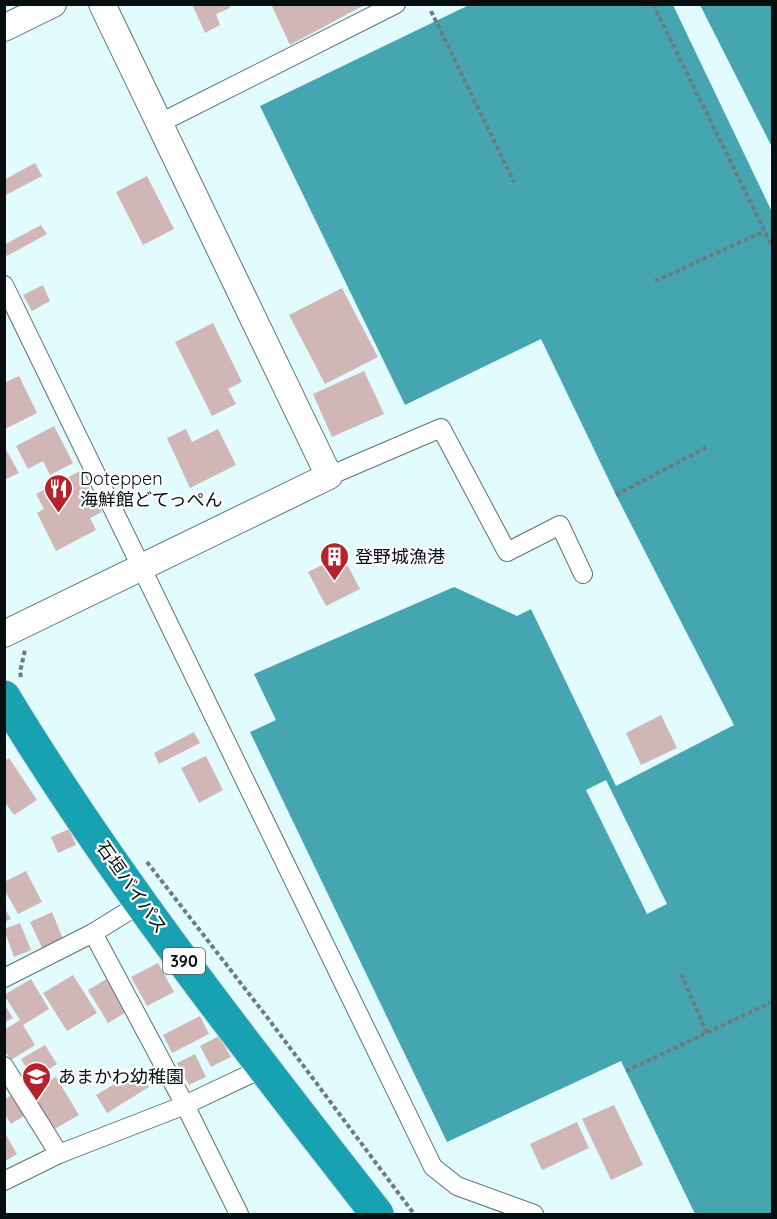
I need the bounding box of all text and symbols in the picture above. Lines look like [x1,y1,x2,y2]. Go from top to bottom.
place label: Doteppen 海鮮館どてっぺん [80,467,223,511]
restaurant icon: Doteppen 海鮮館どてっぺん [43,472,75,514]
building icon: 登野城漁港 [318,540,350,582]
place label: 登野城漁港 [355,545,445,568]
street label: 石垣バイパス [92,836,172,938]
road number: 390 [163,948,205,974]
school or university icon: あまかわ幼稚園 [21,1060,53,1102]
place label: あまかわ幼稚園 [58,1065,184,1088]

